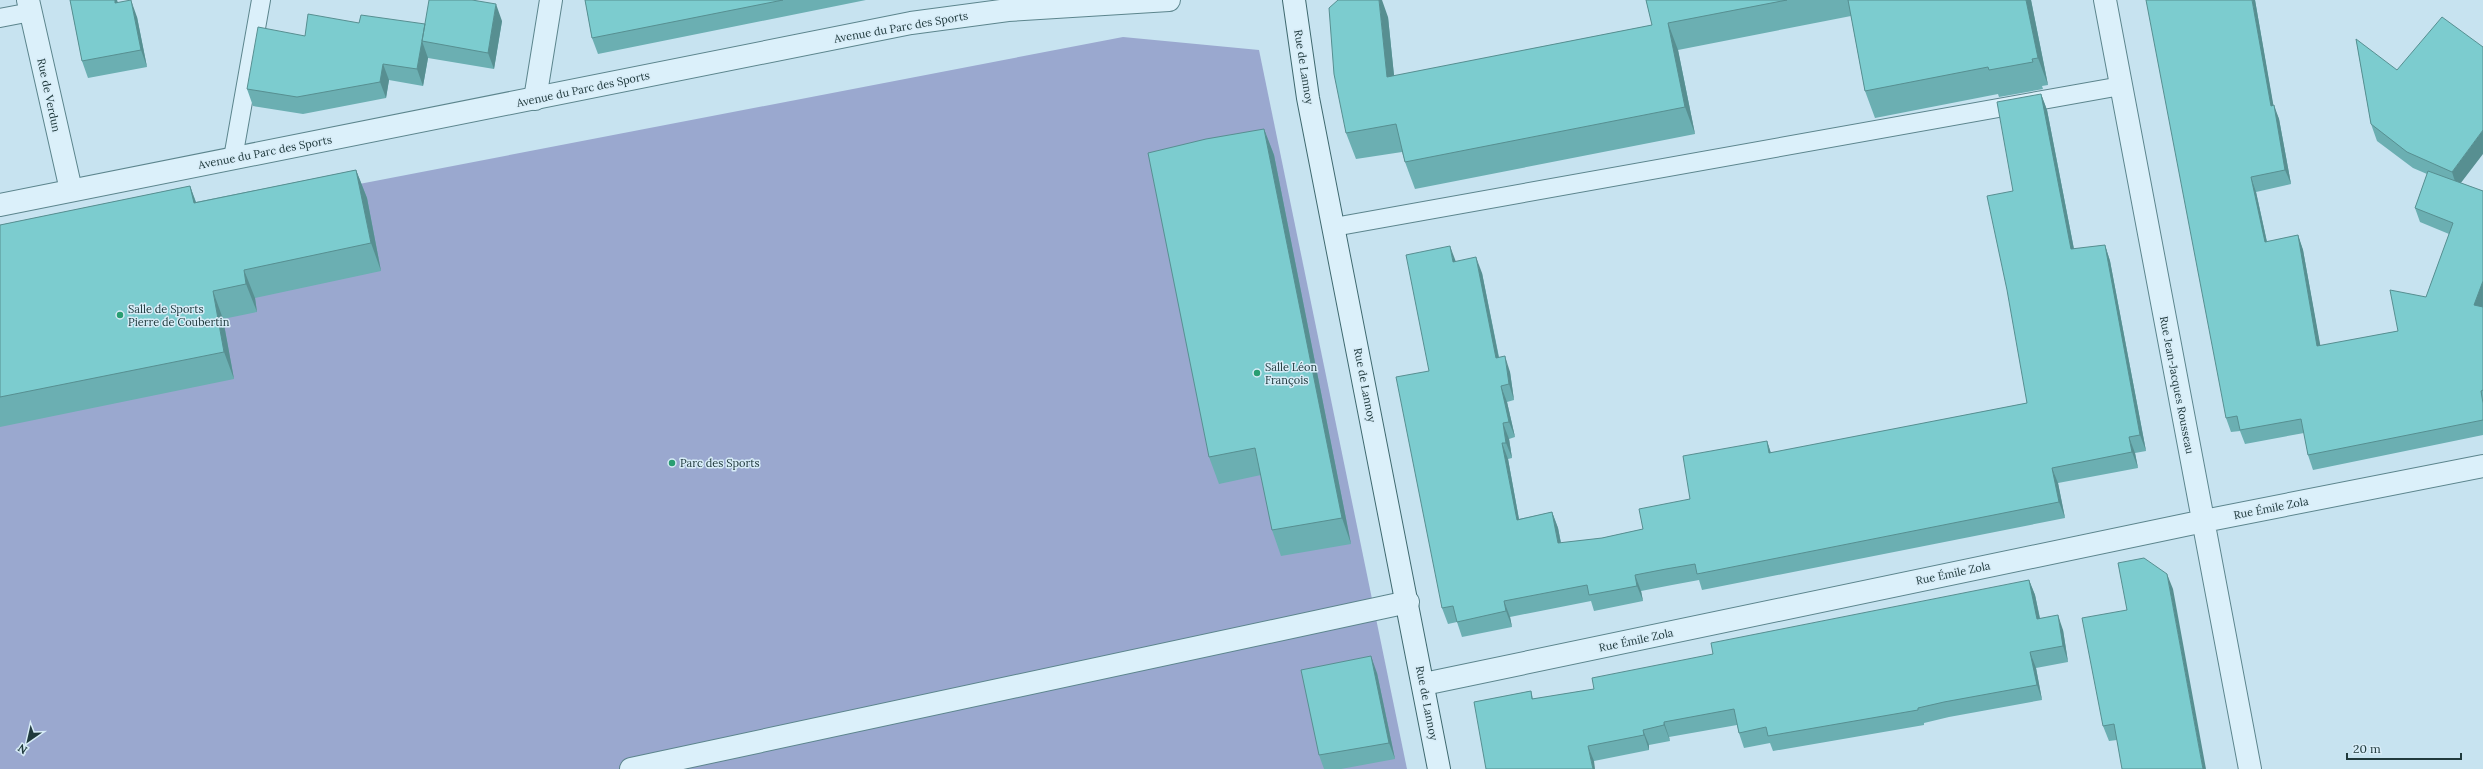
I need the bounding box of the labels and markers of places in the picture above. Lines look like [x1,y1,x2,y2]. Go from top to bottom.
place label: Salle de Sports Pierre de Coubertin [128,302,230,329]
marker: Salle de Sports Pierre de Coubertin [115,310,125,320]
place label: Salle Léon François [1265,360,1317,387]
marker: Salle Léon François [1252,368,1262,378]
place label: Parc des Sports [680,456,760,470]
marker: Parc des Sports [667,458,677,468]

